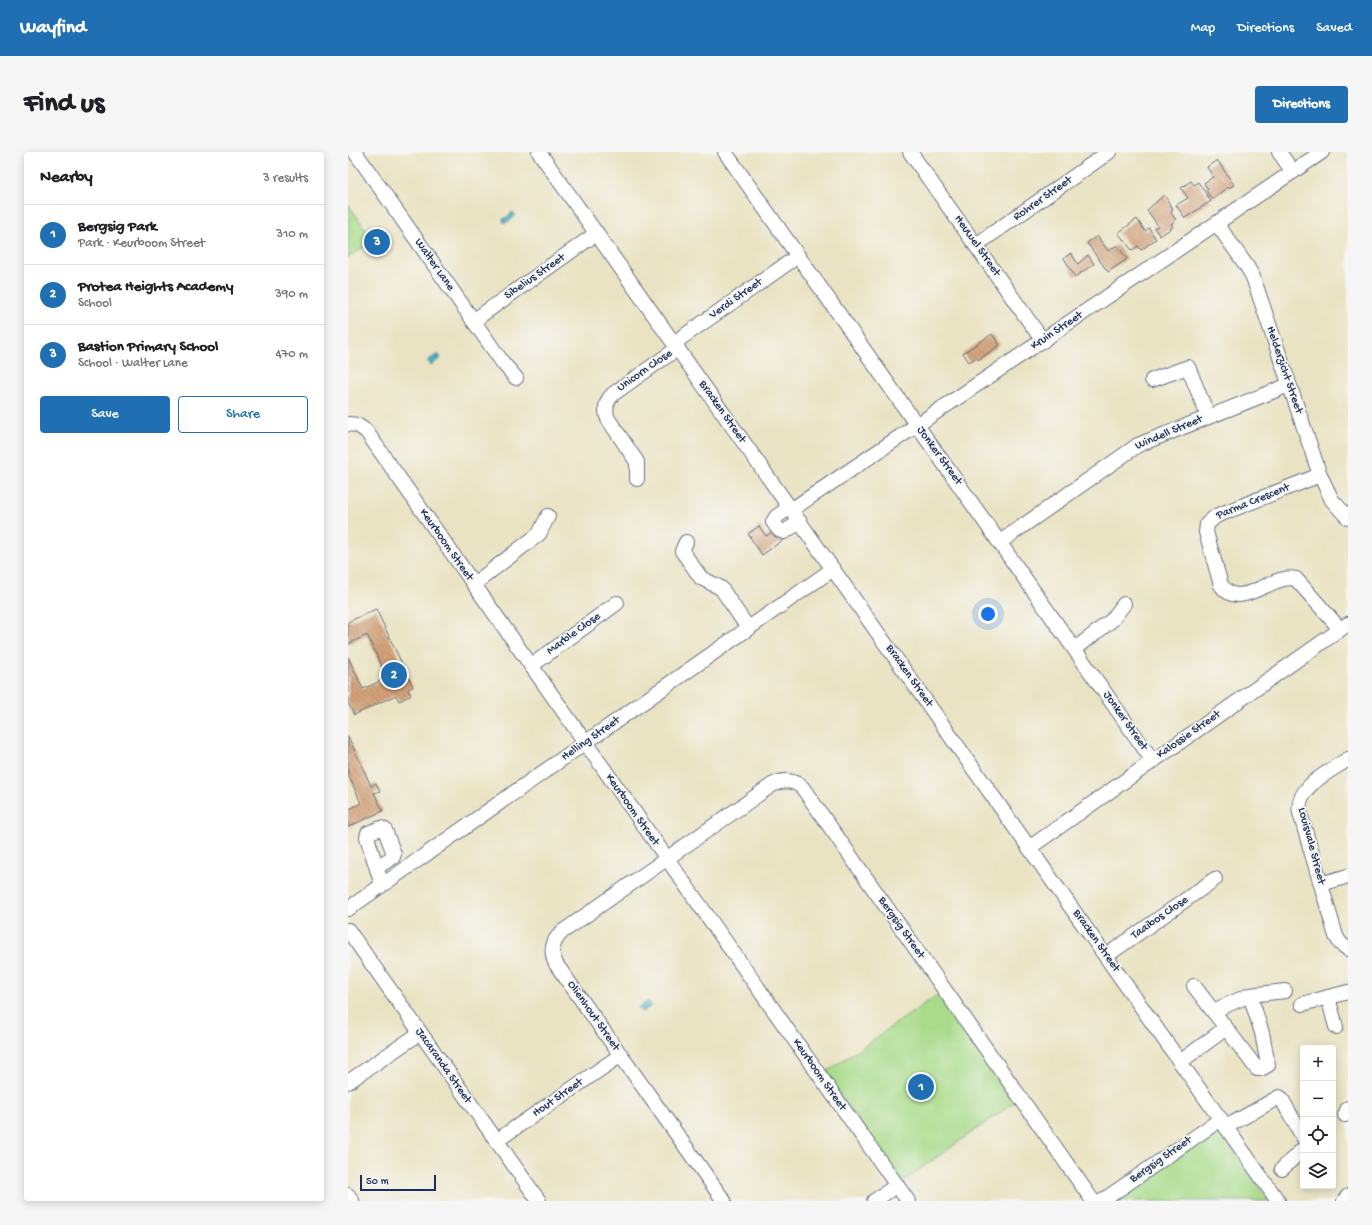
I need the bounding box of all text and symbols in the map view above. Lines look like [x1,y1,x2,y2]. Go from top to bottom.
text: Wayfind [20,17,86,40]
text: Map [1191,20,1215,37]
text: Directions [1237,20,1294,37]
text: Saved [1316,20,1352,37]
button: Directions [1255,86,1348,123]
text: Find us [24,88,104,121]
text: Nearby [40,168,93,188]
text: 3 results [263,171,308,186]
street label: Rohrer Street [1011,173,1076,224]
street label: Heuwel Street [951,213,1004,280]
text: Bergsig Park [78,218,157,236]
text: 1 [50,227,56,242]
text: 310 m [276,227,308,242]
pin: 3 [364,227,390,257]
text: Park · Keurboom Street [78,236,205,251]
street label: Walter Lane [411,236,458,295]
street label: Sibelius Street [502,250,569,303]
street label: Verdi Street [706,275,766,323]
text: Protea Heights Academy [78,278,233,296]
text: 2 [50,287,56,302]
text: 390 m [275,287,308,302]
text: School [78,296,112,311]
street label: Kruin Street [1028,308,1087,353]
street label: Helderzicht Street [1263,325,1306,416]
text: Bastion Primary School [78,338,218,356]
street label: Unicorn Close [615,346,676,395]
text: 3 [50,347,56,362]
text: 470 m [275,347,308,362]
text: School · Walter Lane [78,356,188,371]
street label: Bracken Street [695,377,749,447]
button: Save [40,396,170,433]
button: Share [178,396,308,433]
street label: Windell Street [1133,412,1206,453]
street label: Jonker Street [913,424,966,489]
street label: Parma Crescent [1213,481,1293,523]
street label: Keurboom Street [416,506,477,585]
your location [978,604,998,624]
street label: Marble Close [544,609,604,658]
street label: Bracken Street [882,641,936,711]
pin: 2 [381,660,407,690]
street label: Jonker Street [1099,689,1151,754]
street label: Kalossie Street [1154,707,1224,762]
street label: Helling Street [559,713,624,764]
street label: Keurboom Street [602,771,663,850]
street label: Louisvale Street [1294,806,1328,887]
street label: Taaibos Close [1128,893,1192,943]
street label: Bergsig Street [874,894,928,962]
street label: Bracken Street [1069,906,1123,976]
street label: Olienhout Street [564,978,623,1055]
street label: Jacaranda Street [412,1026,475,1107]
street label: Keurboom Street [789,1036,850,1115]
map controls [1300,1045,1336,1189]
button: + [1300,1045,1336,1081]
pin: 1 [908,1072,934,1102]
street label: Hout Street [530,1075,587,1120]
button: − [1300,1081,1336,1117]
button: locate [1300,1117,1336,1153]
street label: Bergsig Street [1127,1133,1195,1187]
button: layers [1300,1153,1336,1189]
scale bar [360,1173,436,1192]
text: 50 m [366,1176,388,1188]

